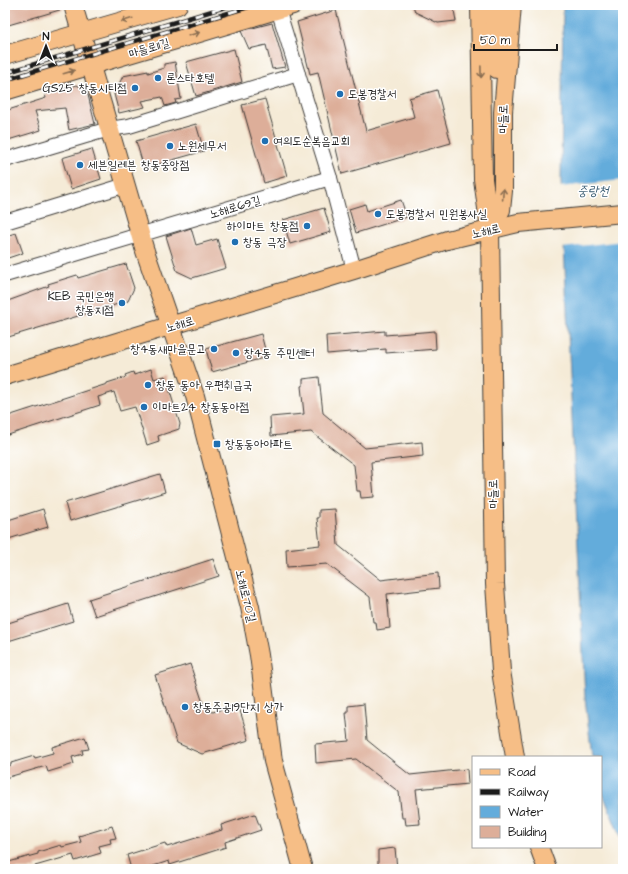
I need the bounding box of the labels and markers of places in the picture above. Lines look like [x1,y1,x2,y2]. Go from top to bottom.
place label: 론스타호텔 [166,70,215,87]
marker: 론스타호텔 [153,73,163,83]
place label: GS25 창동시티점 [43,80,127,97]
marker: GS25 창동시티점 [130,83,140,93]
place label: 도봉경찰서 [348,86,396,103]
marker: 도봉경찰서 [335,89,345,99]
place label: 여의도순복음교회 [273,133,350,150]
marker: 여의도순복음교회 [260,136,270,146]
place label: 노원세무서 [178,138,226,155]
marker: 노원세무서 [165,141,175,151]
place label: 세븐일레븐 창동중앙점 [88,157,189,174]
marker: 세븐일레븐 창동중앙점 [75,160,85,170]
place label: 도봉경찰서 민원봉사실 [386,206,488,223]
marker: 도봉경찰서 민원봉사실 [373,209,383,219]
place label: 하이마트 창동점 [227,218,299,235]
marker: 하이마트 창동점 [302,221,312,231]
place label: 창동 극장 [243,234,287,251]
marker: 창동 극장 [230,237,240,247]
place label: KEB 국민은행 창동지점 [48,288,114,319]
marker: KEB 국민은행 창동지점 [117,298,127,308]
place label: 창4동새마을문고 [130,341,206,358]
marker: 창4동새마을문고 [209,344,219,354]
place label: 창4동 주민센터 [244,345,315,362]
marker: 창4동 주민센터 [231,348,241,358]
place label: 창동 동아 우편취급국 [156,377,253,394]
marker: 창동 동아 우편취급국 [143,380,153,390]
place label: 이마트24 창동동아점 [152,399,249,416]
marker: 이마트24 창동동아점 [139,402,149,412]
place label: 창동동아아파트 [225,436,293,453]
marker: 창동동아아파트 [212,439,222,449]
place label: 창동주공19단지 상가 [193,699,284,716]
marker: 창동주공19단지 상가 [180,702,190,712]

